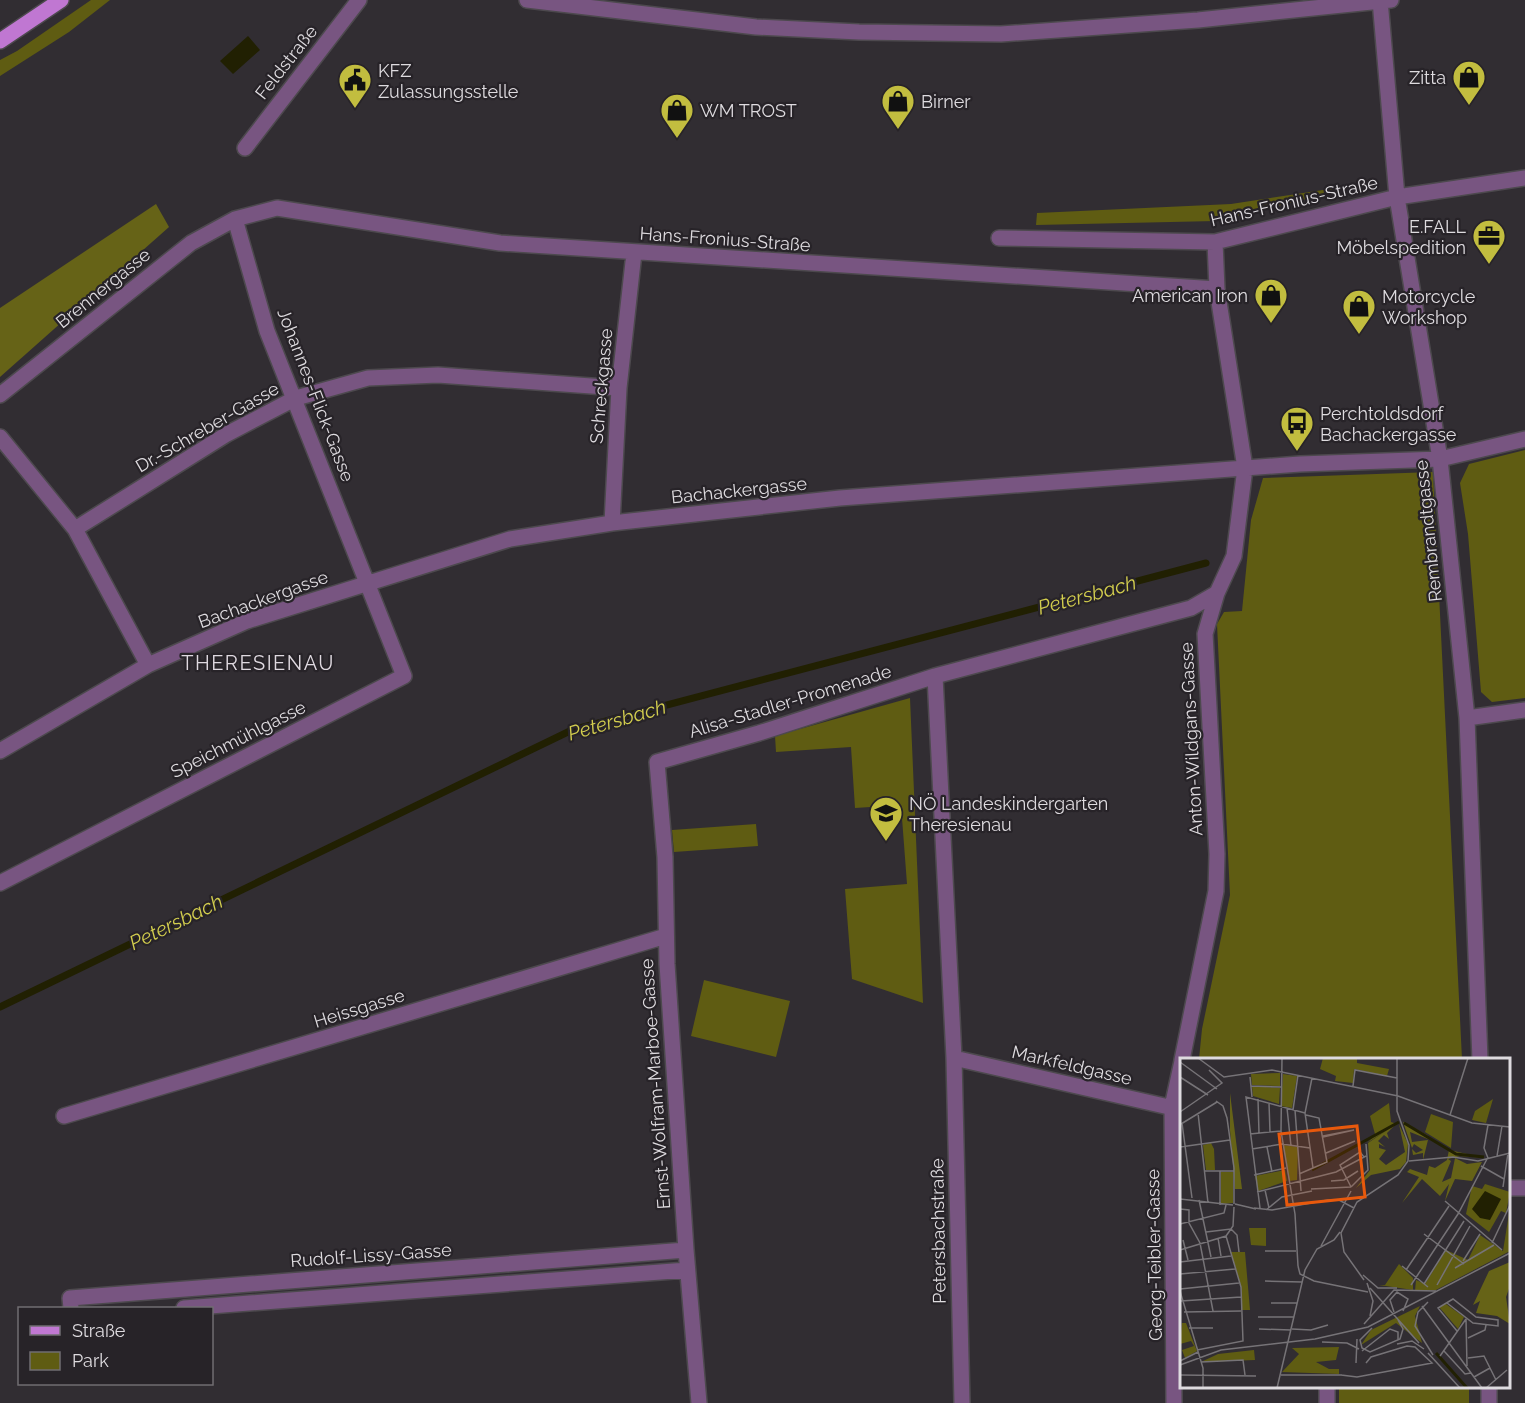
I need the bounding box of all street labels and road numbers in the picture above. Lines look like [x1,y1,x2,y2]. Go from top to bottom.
street label: Feldstraße [251,21,322,103]
street label: Hans-Fronius-Straße [1208,171,1380,230]
street label: Hans-Fronius-Straße [639,223,812,255]
street label: Brennergasse [52,243,155,332]
street label: Johannes-Flick-Gasse [273,306,359,485]
street label: Schreckgasse [585,327,617,445]
street label: Dr.-Schreber-Gasse [132,377,283,477]
street label: Rembrandtgasse [1410,459,1446,603]
street label: Bachackergasse [670,472,808,508]
street label: Bachackergasse [195,566,331,632]
street label: Anton-Wildgans-Gasse [1175,641,1207,836]
street label: Alisa-Stadler-Promenade [686,660,894,742]
street label: Speichmühlgasse [167,696,309,782]
street label: Ernst-Wolfram-Marboe-Gasse [636,958,674,1210]
street label: Heissgasse [311,984,407,1032]
street label: Markfeldgasse [1010,1041,1134,1089]
street label: Petersbachstraße [926,1158,950,1304]
street label: Georg-Teibler-Gasse [1142,1169,1166,1341]
street label: Rudolf-Lissy-Gasse [290,1239,453,1271]

